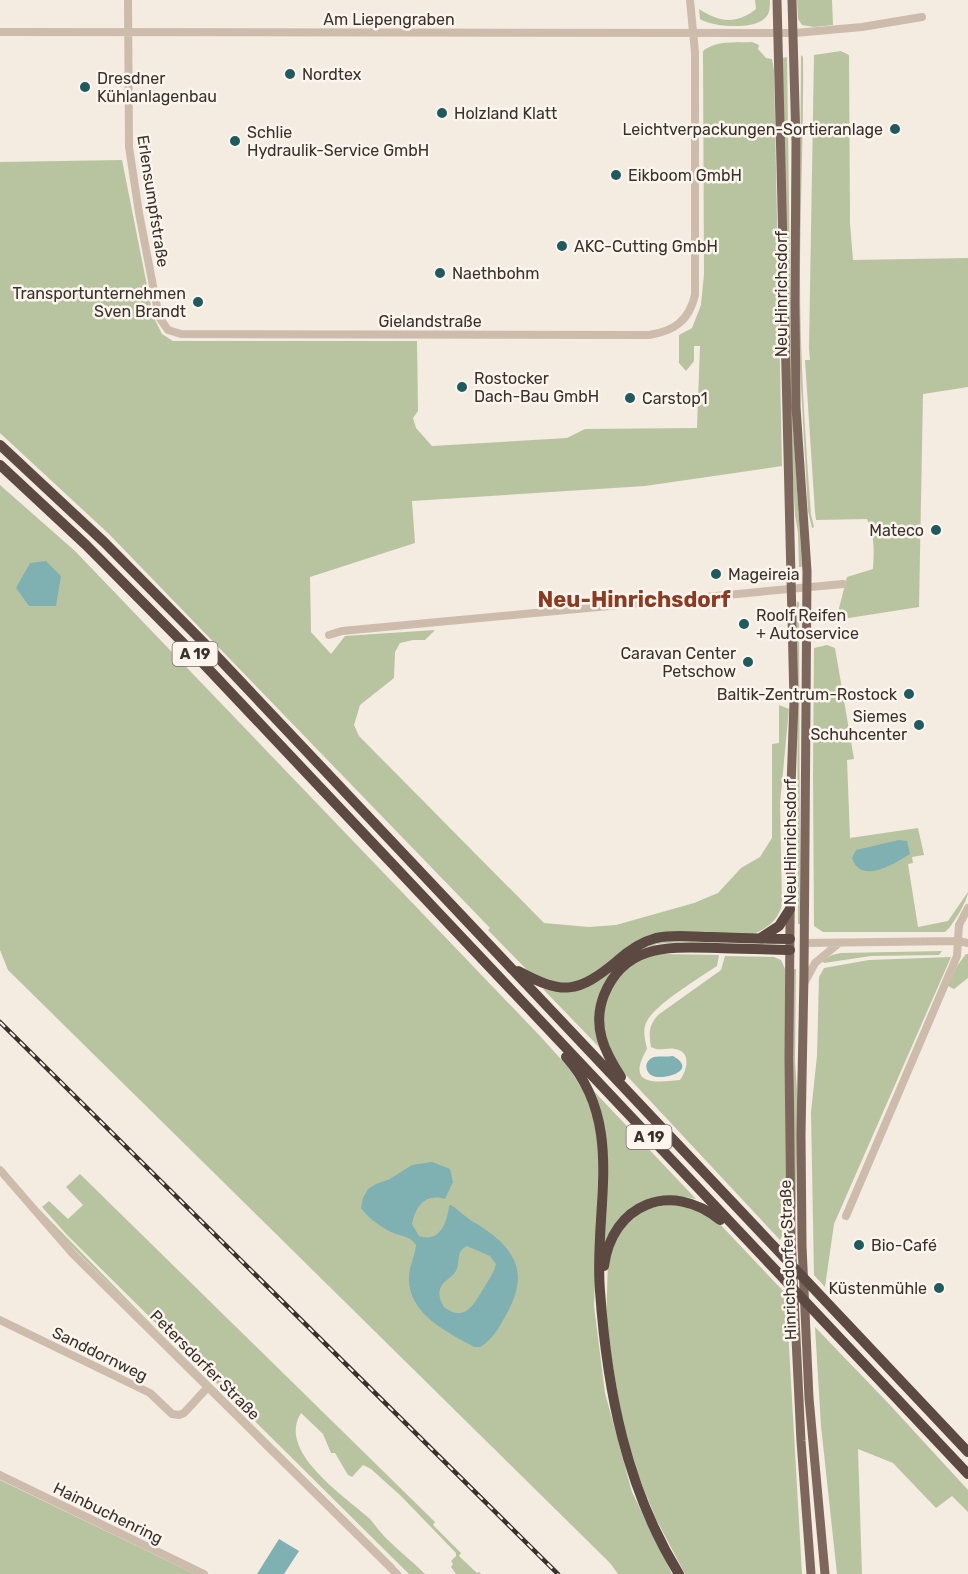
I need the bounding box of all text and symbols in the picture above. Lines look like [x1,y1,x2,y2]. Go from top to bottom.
street label: Am Liepengraben [323,10,455,29]
place label: Nordtex [302,65,362,84]
marker: Nordtex [283,67,297,81]
place label: Dresdner Kühlanlagenbau [97,69,217,106]
marker: Dresdner Kühlanlagenbau [78,80,92,94]
place label: Holzland Klatt [454,104,557,123]
marker: Holzland Klatt [435,106,449,120]
place label: Leichtverpackungen-Sortieranlage [623,120,883,139]
marker: Leichtverpackungen-Sortieranlage [888,122,902,136]
place label: Schlie Hydraulik-Service GmbH [247,123,429,160]
street label: Erlensumpfstraße [133,134,173,268]
marker: Schlie Hydraulik-Service GmbH [228,134,242,148]
place label: Eikboom GmbH [628,166,742,185]
marker: Eikboom GmbH [609,168,623,182]
street label: Neu Hinrichsdorf [772,230,791,357]
place label: AKC-Cutting GmbH [574,237,718,256]
marker: AKC-Cutting GmbH [555,239,569,253]
place label: Naethbohm [452,264,540,283]
marker: Naethbohm [433,266,447,280]
place label: Transportunternehmen Sven Brandt [13,284,186,321]
marker: Transportunternehmen Sven Brandt [191,295,205,309]
street label: Gielandstraße [378,312,482,331]
place label: Rostocker Dach-Bau GmbH [474,369,599,406]
marker: Rostocker Dach-Bau GmbH [455,380,469,394]
place label: Carstop1 [642,389,708,408]
marker: Carstop1 [623,391,637,405]
place label: Mateco [869,521,924,540]
marker: Mateco [929,523,943,537]
place label: Mageireia [728,565,800,584]
marker: Mageireia [709,567,723,581]
district label: Neu-Hinrichsdorf [537,586,731,613]
place label: Roolf Reifen + Autoservice [756,606,859,643]
marker: Roolf Reifen + Autoservice [737,617,751,631]
road number: A 19 [172,642,218,666]
place label: Caravan Center Petschow [620,644,736,681]
marker: Caravan Center Petschow [741,655,755,669]
place label: Baltik-Zentrum-Rostock [717,685,898,704]
marker: Baltik-Zentrum-Rostock [902,687,916,701]
place label: Siemes Schuhcenter [810,707,907,744]
marker: Siemes Schuhcenter [912,718,926,732]
street label: Neu Hinrichsdorf [781,778,800,905]
road number: A 19 [626,1125,672,1149]
street label: Hinrichsdorfer Straße [776,1179,800,1341]
place label: Bio-Café [871,1236,937,1255]
marker: Bio-Café [852,1238,866,1252]
place label: Küstenmühle [829,1279,927,1298]
marker: Küstenmühle [932,1281,946,1295]
street label: Petersdorfer Straße [146,1306,264,1424]
street label: Sanddornweg [49,1323,151,1385]
street label: Hainbuchenring [50,1478,166,1548]

